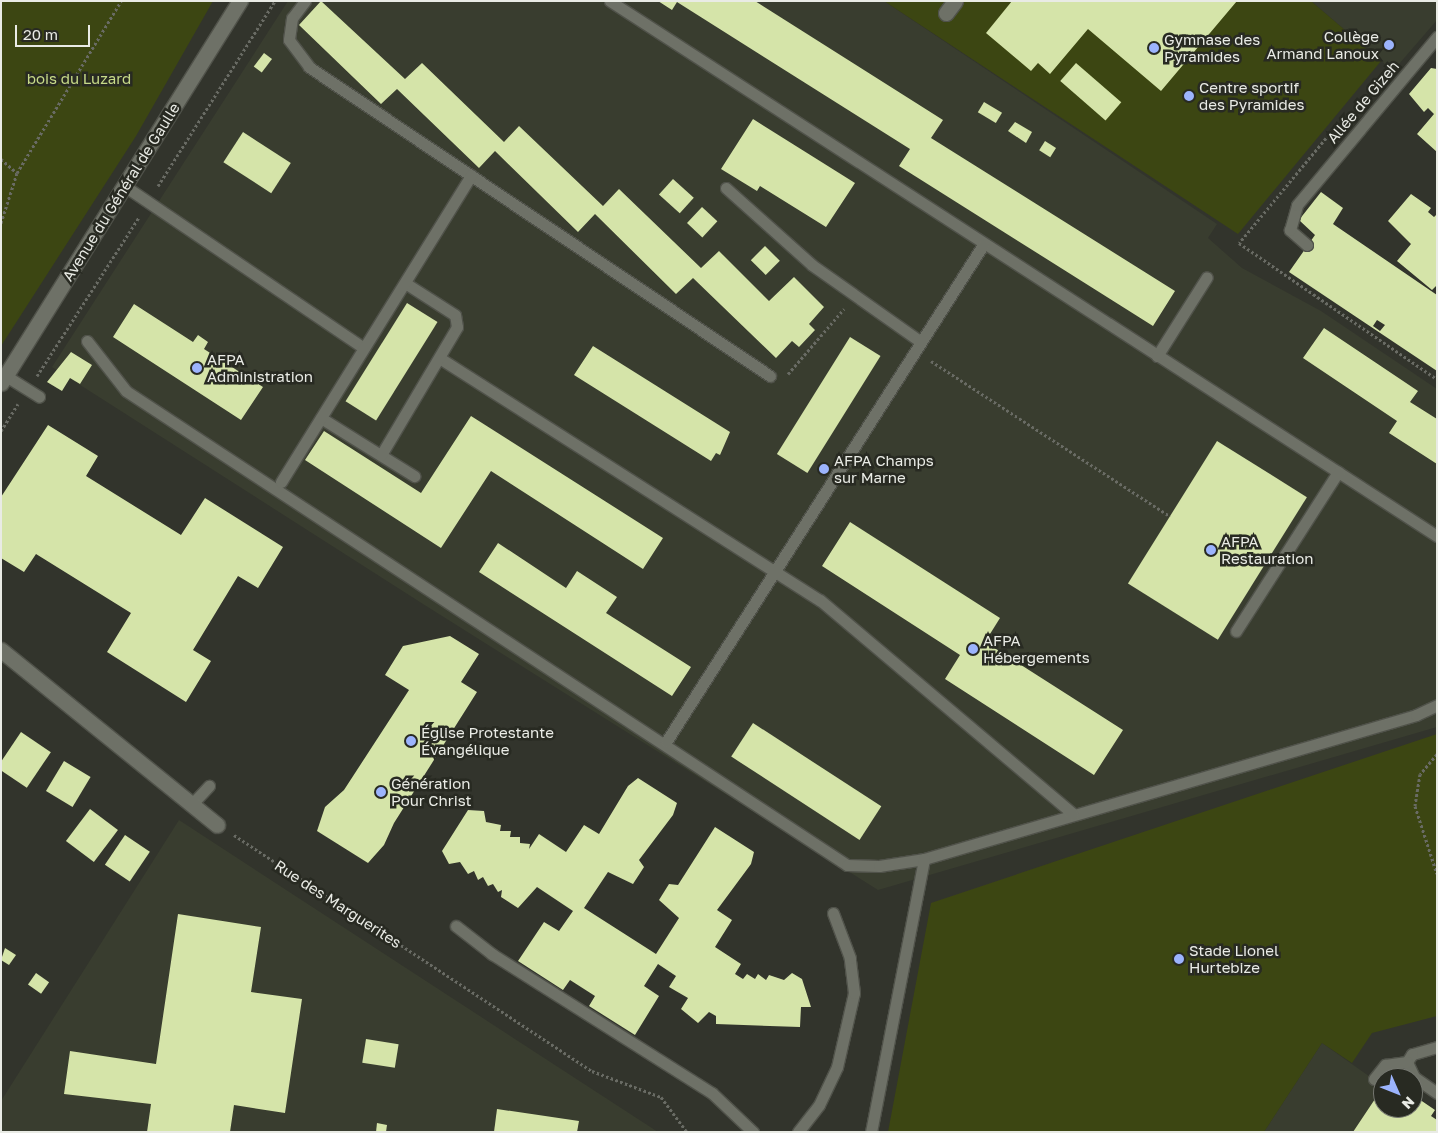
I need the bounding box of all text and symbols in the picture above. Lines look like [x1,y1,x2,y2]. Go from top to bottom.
scale bar [18,15,92,47]
text: 20 m [23,25,58,43]
place label: Collège Armand Lanoux [1266,27,1379,62]
place label: Gymnase des Pyramides [1164,30,1260,65]
marker: Collège Armand Lanoux [1383,39,1395,51]
marker: Gymnase des Pyramides [1148,42,1160,54]
street label: Allée de Gizeh [1323,57,1403,147]
park label: bois du Luzard [27,70,131,88]
place label: Centre sportif des Pyramides [1199,78,1304,113]
marker: Centre sportif des Pyramides [1183,90,1195,102]
street label: Avenue du Général de Gaulle [59,100,183,284]
place label: AFPA Administration [207,350,313,385]
marker: AFPA Administration [191,362,203,374]
place label: AFPA Champs sur Marne [834,451,934,486]
marker: AFPA Champs sur Marne [818,463,830,475]
place label: AFPA Restauration [1221,532,1314,567]
marker: AFPA Restauration [1205,544,1217,556]
place label: AFPA Hébergements [983,631,1090,666]
marker: AFPA Hébergements [967,643,979,655]
place label: Église Protestante Évangélique [421,723,554,758]
marker: Église Protestante Évangélique [405,735,417,747]
place label: Génération Pour Christ [391,774,472,809]
marker: Génération Pour Christ [375,786,387,798]
street label: Rue des Marguerites [271,856,405,952]
place label: Stade Lionel Hurtebize [1189,941,1279,976]
marker: Stade Lionel Hurtebize [1173,953,1185,965]
north arrow [1373,1068,1423,1118]
text: N [1399,1093,1418,1113]

